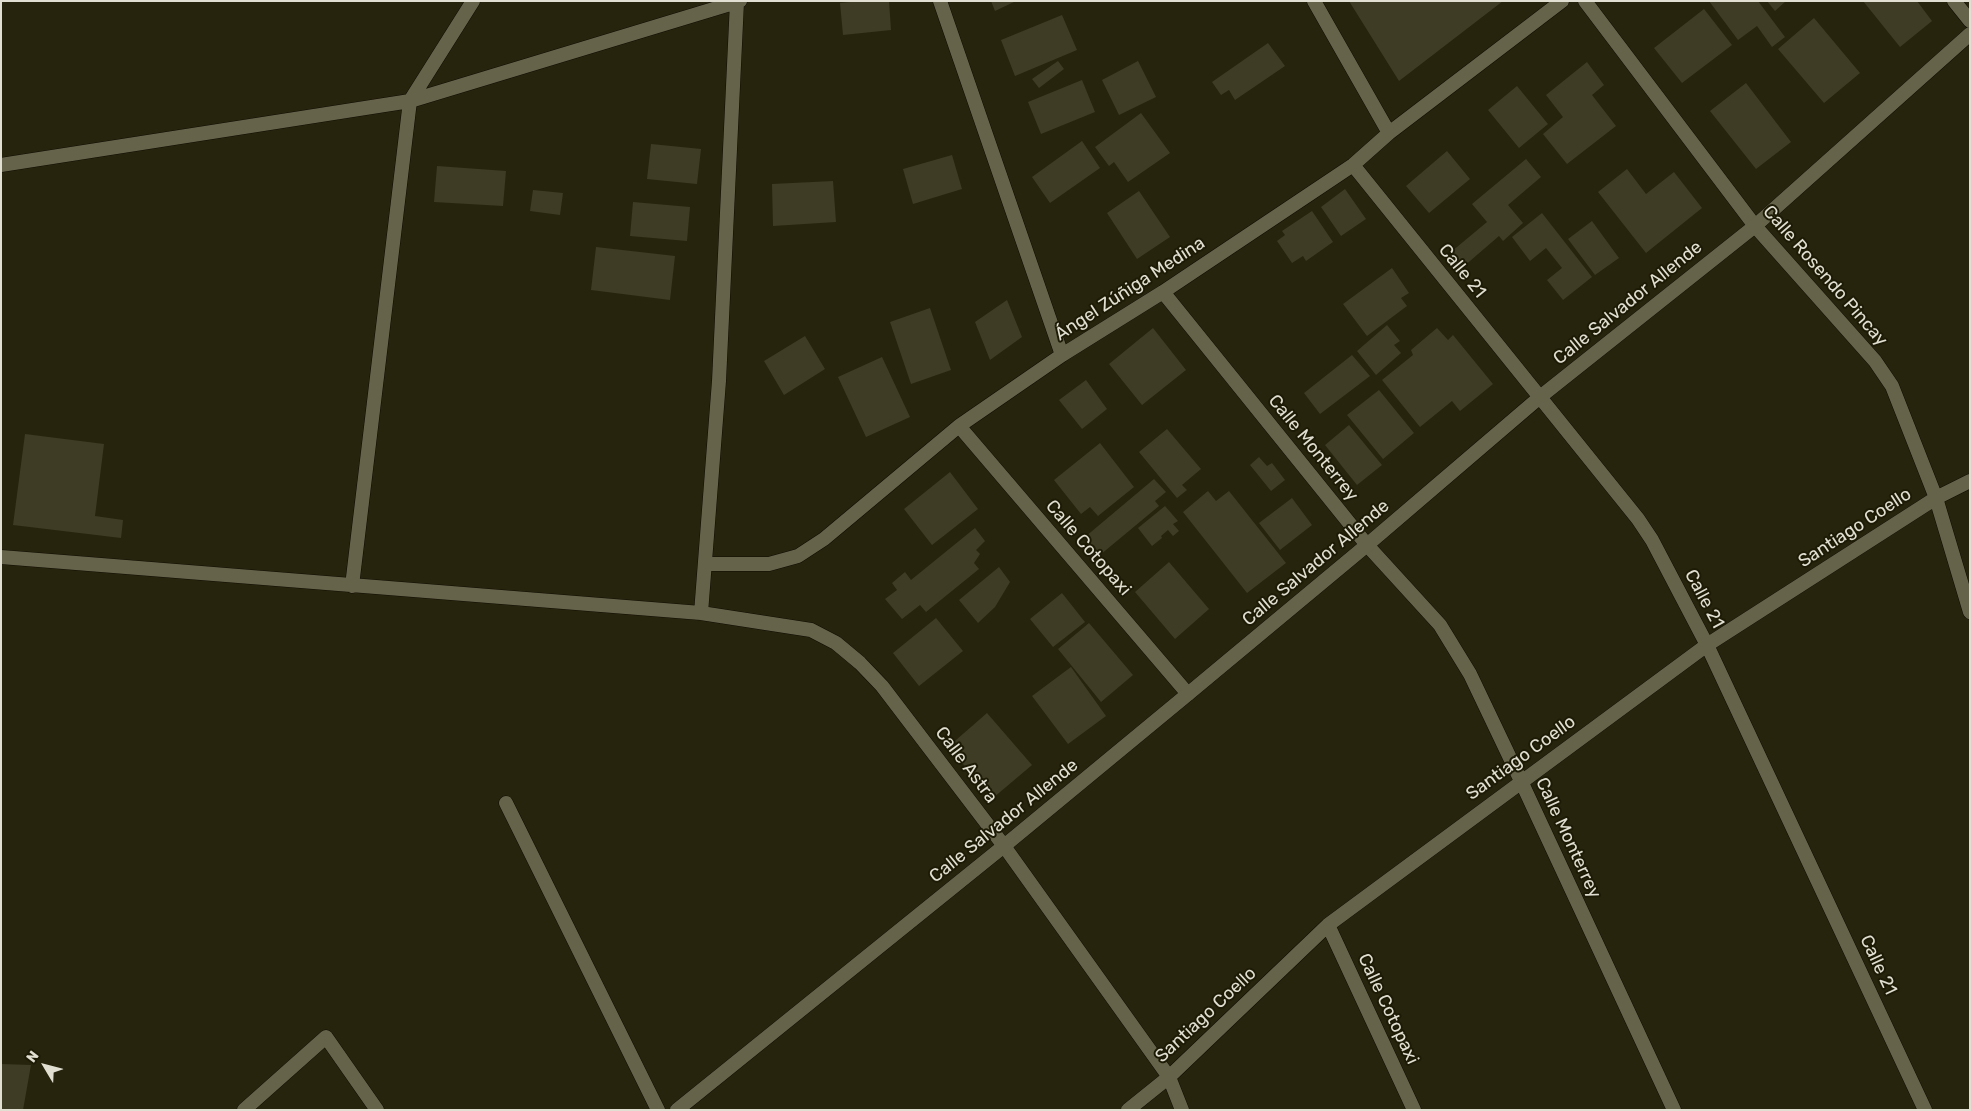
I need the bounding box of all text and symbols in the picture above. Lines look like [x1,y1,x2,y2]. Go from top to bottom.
street label: Calle Rosendo Pincay [1758,201,1892,351]
street label: Ángel Zúñiga Medina [1051,232,1209,346]
street label: Calle Salvador Allende [1549,236,1707,370]
street label: Calle 21 [1434,240,1490,302]
street label: Calle Monterrey [1263,390,1363,506]
street label: Santiago Coello [1795,483,1915,573]
street label: Calle Salvador Allende [1238,495,1394,631]
street label: Calle Cotopaxi [1041,496,1135,600]
street label: Calle 21 [1680,566,1728,632]
street label: Santiago Coello [1462,711,1580,805]
street label: Calle Astra [930,723,1002,807]
street label: Calle Salvador Allende [925,754,1083,888]
street label: Calle Monterrey [1531,774,1605,902]
street label: Calle 21 [1855,932,1901,998]
street label: Calle Cotopaxi [1353,950,1423,1068]
street label: Santiago Coello [1151,963,1261,1067]
north arrow [20,1041,70,1091]
text: N [23,1048,42,1066]

